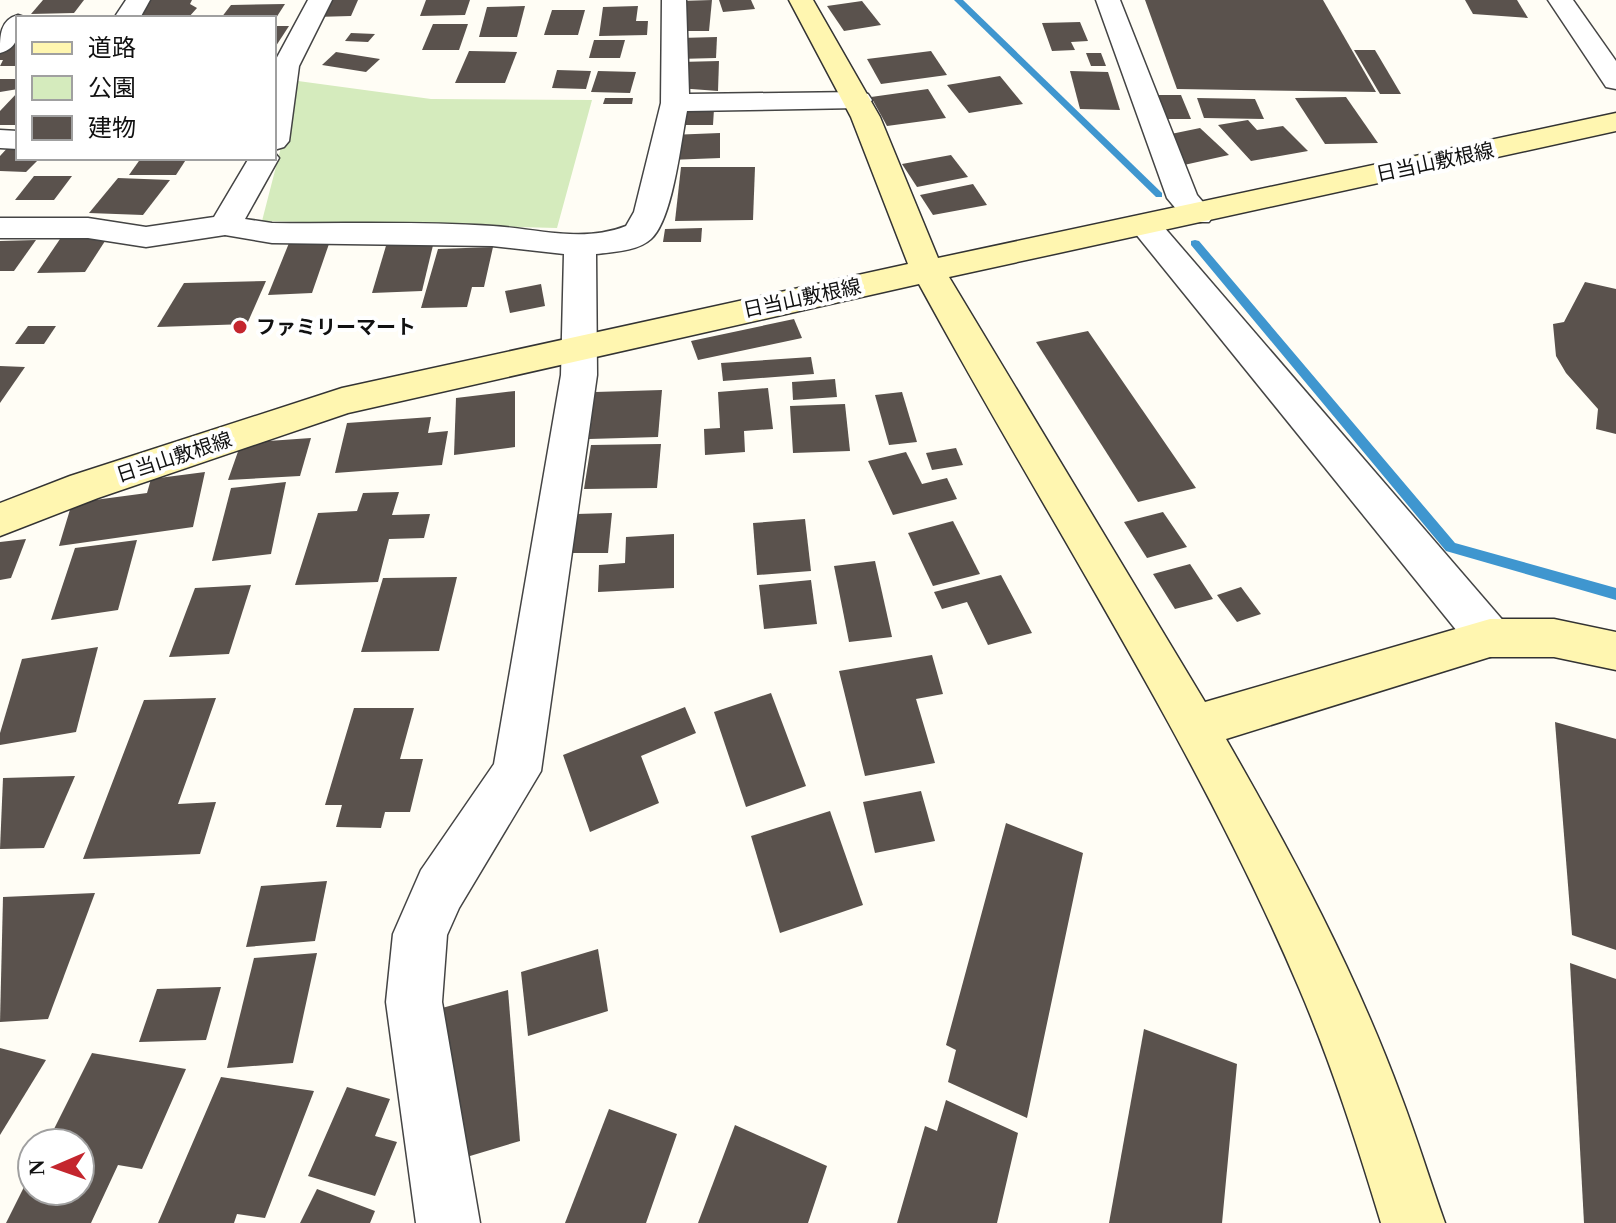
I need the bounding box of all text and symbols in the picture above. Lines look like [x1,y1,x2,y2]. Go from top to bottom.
legend [16,16,276,160]
text: 道路 [88,35,136,61]
text: 公園 [88,75,136,101]
text: 建物 [88,115,136,141]
street label: 日当山敷根線 [1374,139,1496,185]
street label: 日当山敷根線 [741,275,863,321]
place label: ファミリーマート [256,316,416,338]
marker: ファミリーマート [231,318,249,336]
street label: 日当山敷根線 [114,428,234,486]
north arrow [16,1127,96,1207]
text: N [24,1159,49,1176]

